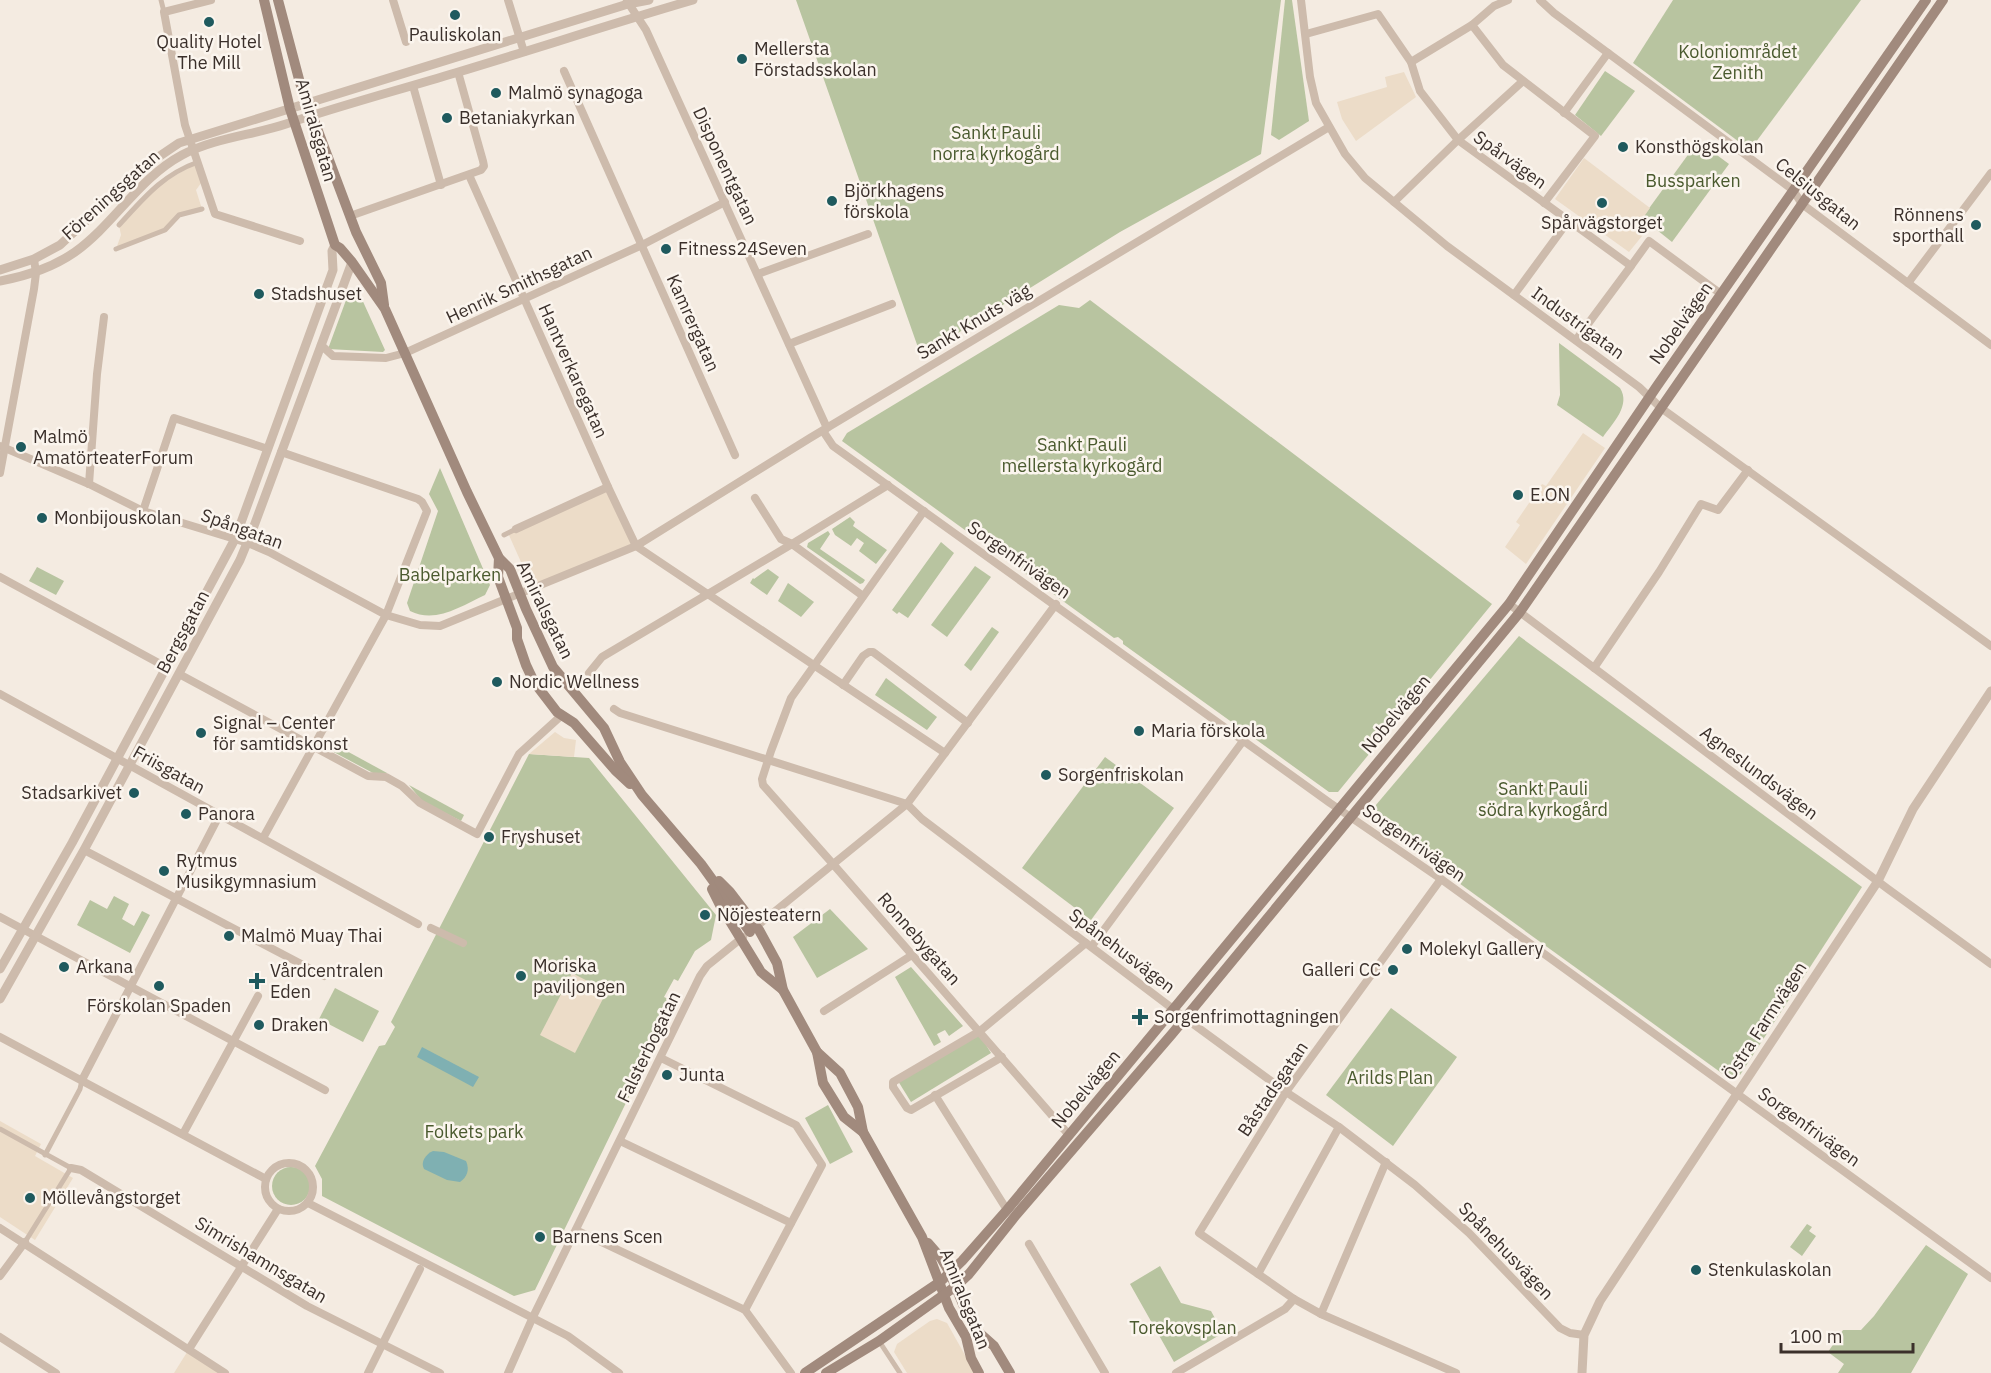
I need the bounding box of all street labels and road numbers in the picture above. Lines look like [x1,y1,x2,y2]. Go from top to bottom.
street label: Amiralsgatan [291,75,342,184]
street label: Disponentgatan [688,103,763,228]
street label: Spårvägen [1469,125,1551,194]
street label: Föreningsgatan [57,144,165,245]
street label: Celsiusgatan [1771,152,1866,235]
street label: Henrik Smithsgatan [442,241,596,329]
street label: Kamrergatan [662,270,725,375]
street label: Nobelvägen [1644,277,1717,368]
street label: Sankt Knuts väg [913,278,1035,365]
street label: Industrigatan [1527,281,1629,364]
street label: Hantverkaregatan [534,300,613,442]
street label: Spångatan [198,503,286,554]
street label: Sorgenfrivägen [963,515,1075,604]
street label: Amiralsgatan [512,557,579,663]
street label: Bergsgatan [151,586,214,677]
street label: Nobelvägen [1356,670,1435,758]
street label: Agneslundsvägen [1696,721,1823,825]
street label: Friisgatan [129,740,209,799]
street label: Sorgenfrivägen [1358,798,1470,887]
street label: Ronnebygatan [873,887,966,990]
street label: Spånehusvägen [1065,903,1180,998]
street label: Östra Farmvägen [1718,957,1812,1084]
street label: Falsterbogatan [612,987,685,1106]
street label: Båstadsgatan [1232,1037,1313,1141]
street label: Nobelvägen [1046,1045,1125,1133]
street label: Sorgenfrivägen [1754,1082,1865,1171]
street label: Spånehusvägen [1454,1197,1559,1304]
street label: Simrishamnsgatan [191,1211,332,1308]
street label: Amiralsgatan [935,1245,996,1353]

